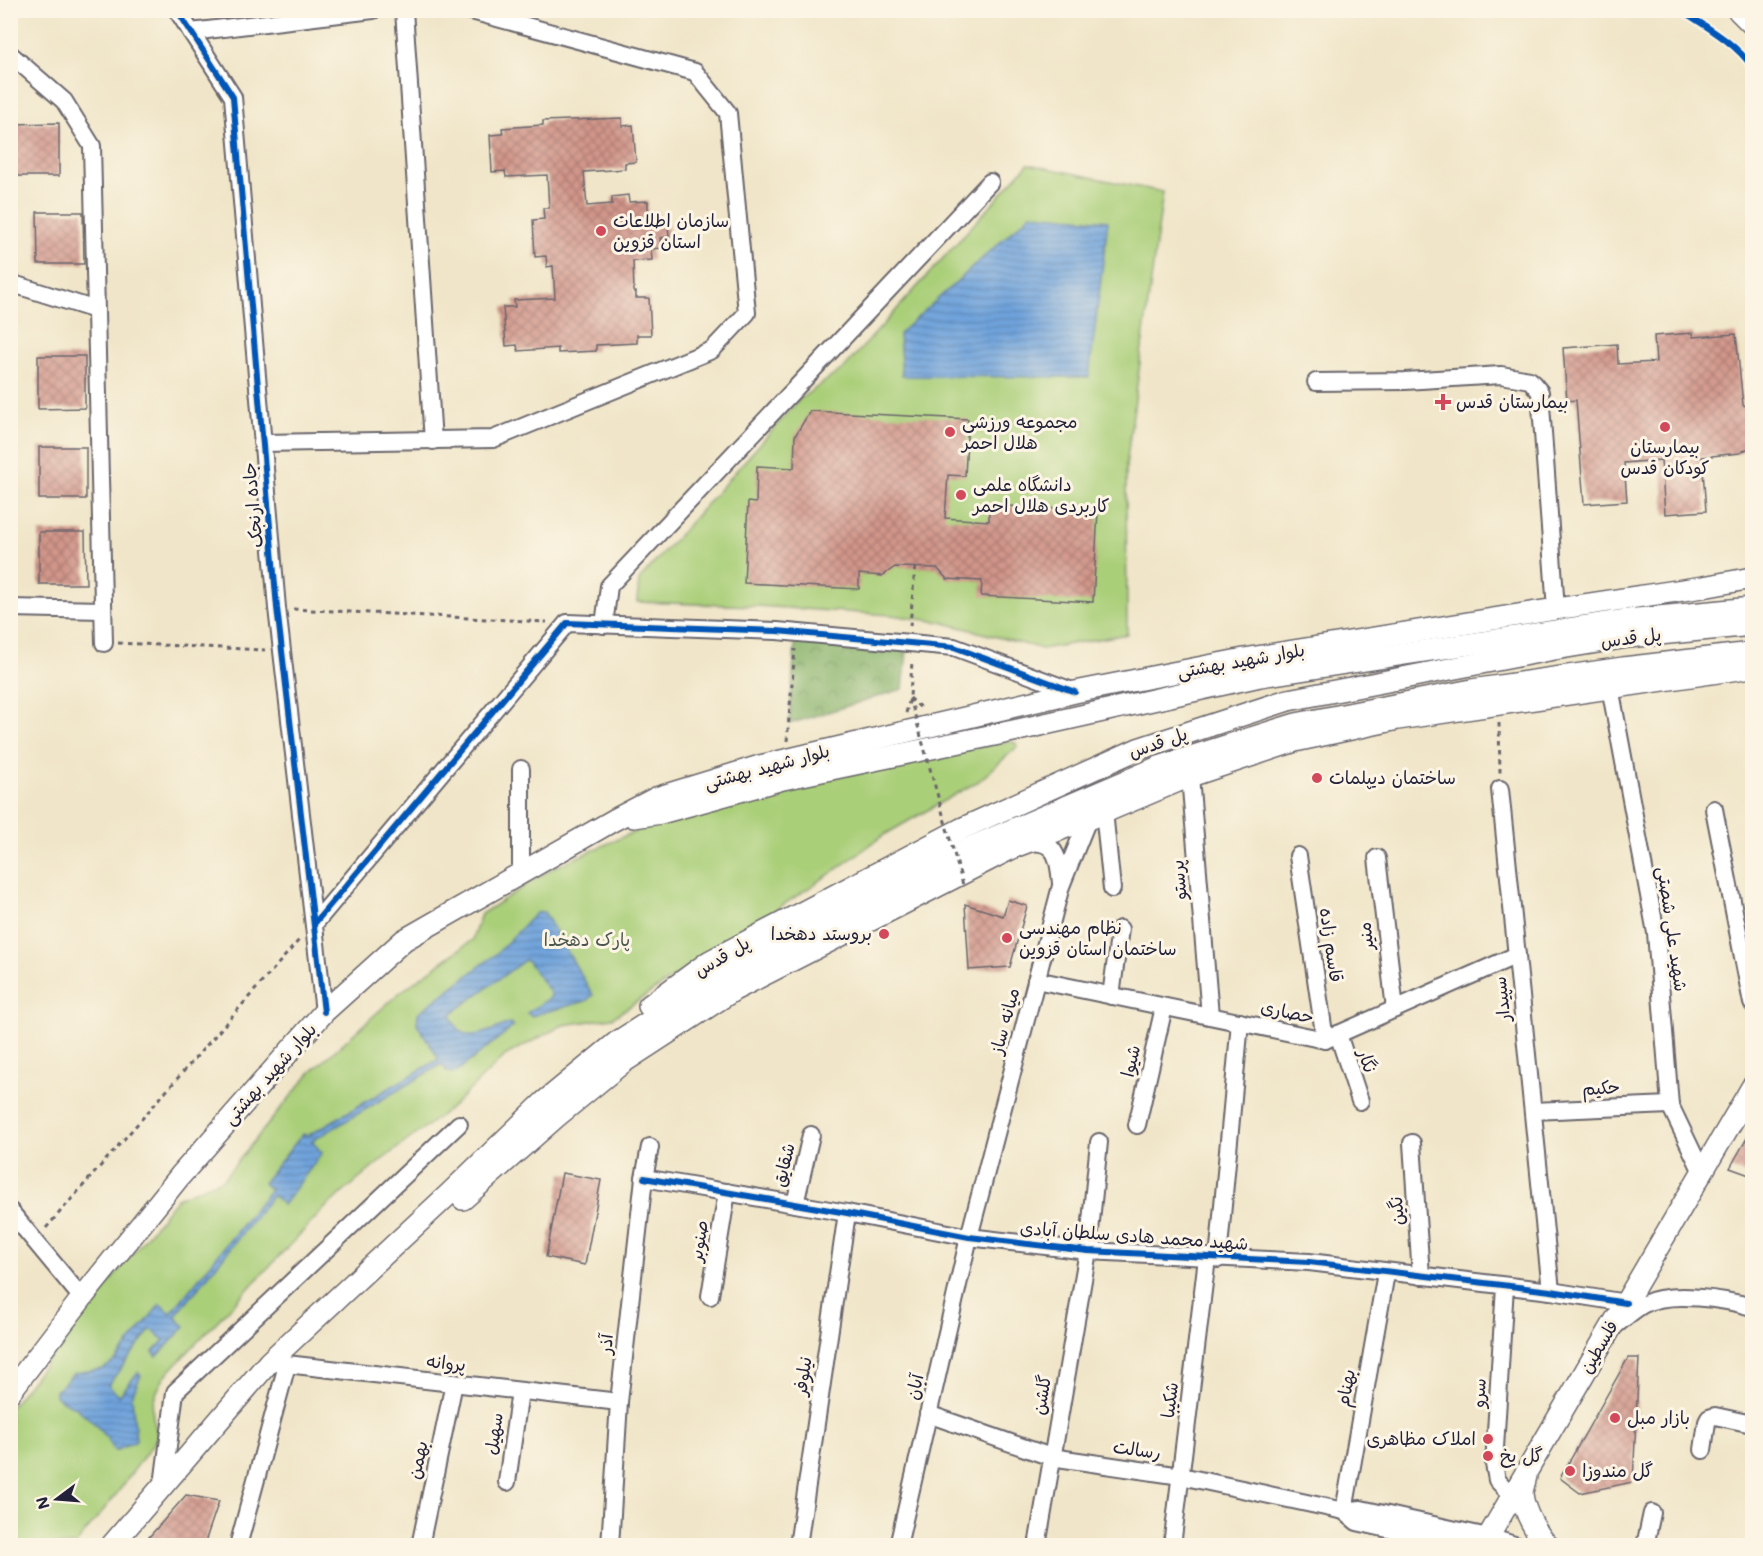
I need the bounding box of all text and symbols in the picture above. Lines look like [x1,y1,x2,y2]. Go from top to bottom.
place label: سازمان اطلاعات استان قزوین [613,208,729,253]
marker: سازمان اطلاعات استان قزوین [594,224,608,238]
place label: بیمارستان قدس [1456,389,1568,413]
marker: بیمارستان قدس [1434,393,1452,411]
place label: مجموعه ورزشی هلال احمر [960,409,1078,454]
marker: بیمارستان کودکان قدس [1658,420,1672,434]
marker: مجموعه ورزشی هلال احمر [943,425,957,439]
place label: بیمارستان کودکان قدس [1621,434,1710,479]
street label: جاده ارنجک [236,461,268,549]
place label: دانشگاه علمی کاربردی هلال احمر [971,472,1110,517]
marker: دانشگاه علمی کاربردی هلال احمر [954,488,968,502]
street label: پل قدس [1599,621,1663,654]
street label: بلوار شهید بهشتی [1175,637,1306,683]
street label: پل قدس [1125,721,1191,764]
street label: بلوار شهید بهشتی [701,738,832,794]
place label: ساختمان دیپلمات [1329,765,1456,790]
marker: ساختمان دیپلمات [1310,771,1324,785]
street label: پرستو [1164,859,1193,902]
street label: شهید علی شصتی [1652,865,1694,993]
street label: قاسم زاده [1312,906,1349,984]
place label: نظام مهندسی ساختمان استان قزوین [1019,915,1177,960]
place label: بروستد دهخدا [771,921,872,945]
street label: منیر [1351,921,1379,953]
park label: پارک دهخدا [544,927,630,952]
marker: بروستد دهخدا [877,927,891,941]
street label: پل قدس [689,930,754,983]
marker: نظام مهندسی ساختمان استان قزوین [1000,931,1014,945]
street label: سپیدار [1487,975,1517,1025]
street label: میانه ساز [983,985,1024,1058]
street label: حصاری [1259,994,1316,1028]
street label: بلوار شهید بهشتی [217,1017,321,1129]
street label: شیوا [1115,1043,1145,1079]
street label: نگار [1352,1044,1383,1075]
street label: حکیم [1581,1074,1621,1103]
street label: شقایق [766,1140,800,1189]
street label: نگین [1383,1196,1409,1226]
street label: شهید محمد هادی سلطان آبادی [1019,1215,1249,1255]
street label: صنوبر [683,1218,714,1265]
street label: فلسطین [1573,1315,1623,1378]
street label: آذر [592,1331,618,1357]
street label: پروانه [425,1348,467,1377]
street label: نیلوفر [787,1355,818,1399]
street label: بهنام [1330,1367,1363,1409]
street label: آبان [899,1370,929,1402]
street label: گلشن [1026,1373,1056,1417]
street label: سرو [1465,1377,1491,1410]
street label: شکیبا [1155,1380,1183,1419]
place label: بازار مبل [1627,1405,1690,1429]
street label: سهیل [478,1411,508,1457]
marker: بازار مبل [1608,1411,1622,1425]
place label: املاک مظاهری [1367,1426,1476,1450]
marker: املاک مظاهری [1481,1432,1495,1446]
street label: رسالت [1112,1434,1163,1464]
street label: بهمن [401,1438,433,1481]
place label: گل یخ [1500,1443,1543,1468]
marker: گل یخ [1481,1449,1495,1463]
place label: گل مندوزا [1582,1458,1654,1482]
marker: گل مندوزا [1563,1464,1577,1478]
north arrow [27,1469,87,1529]
text: N [30,1495,54,1512]

